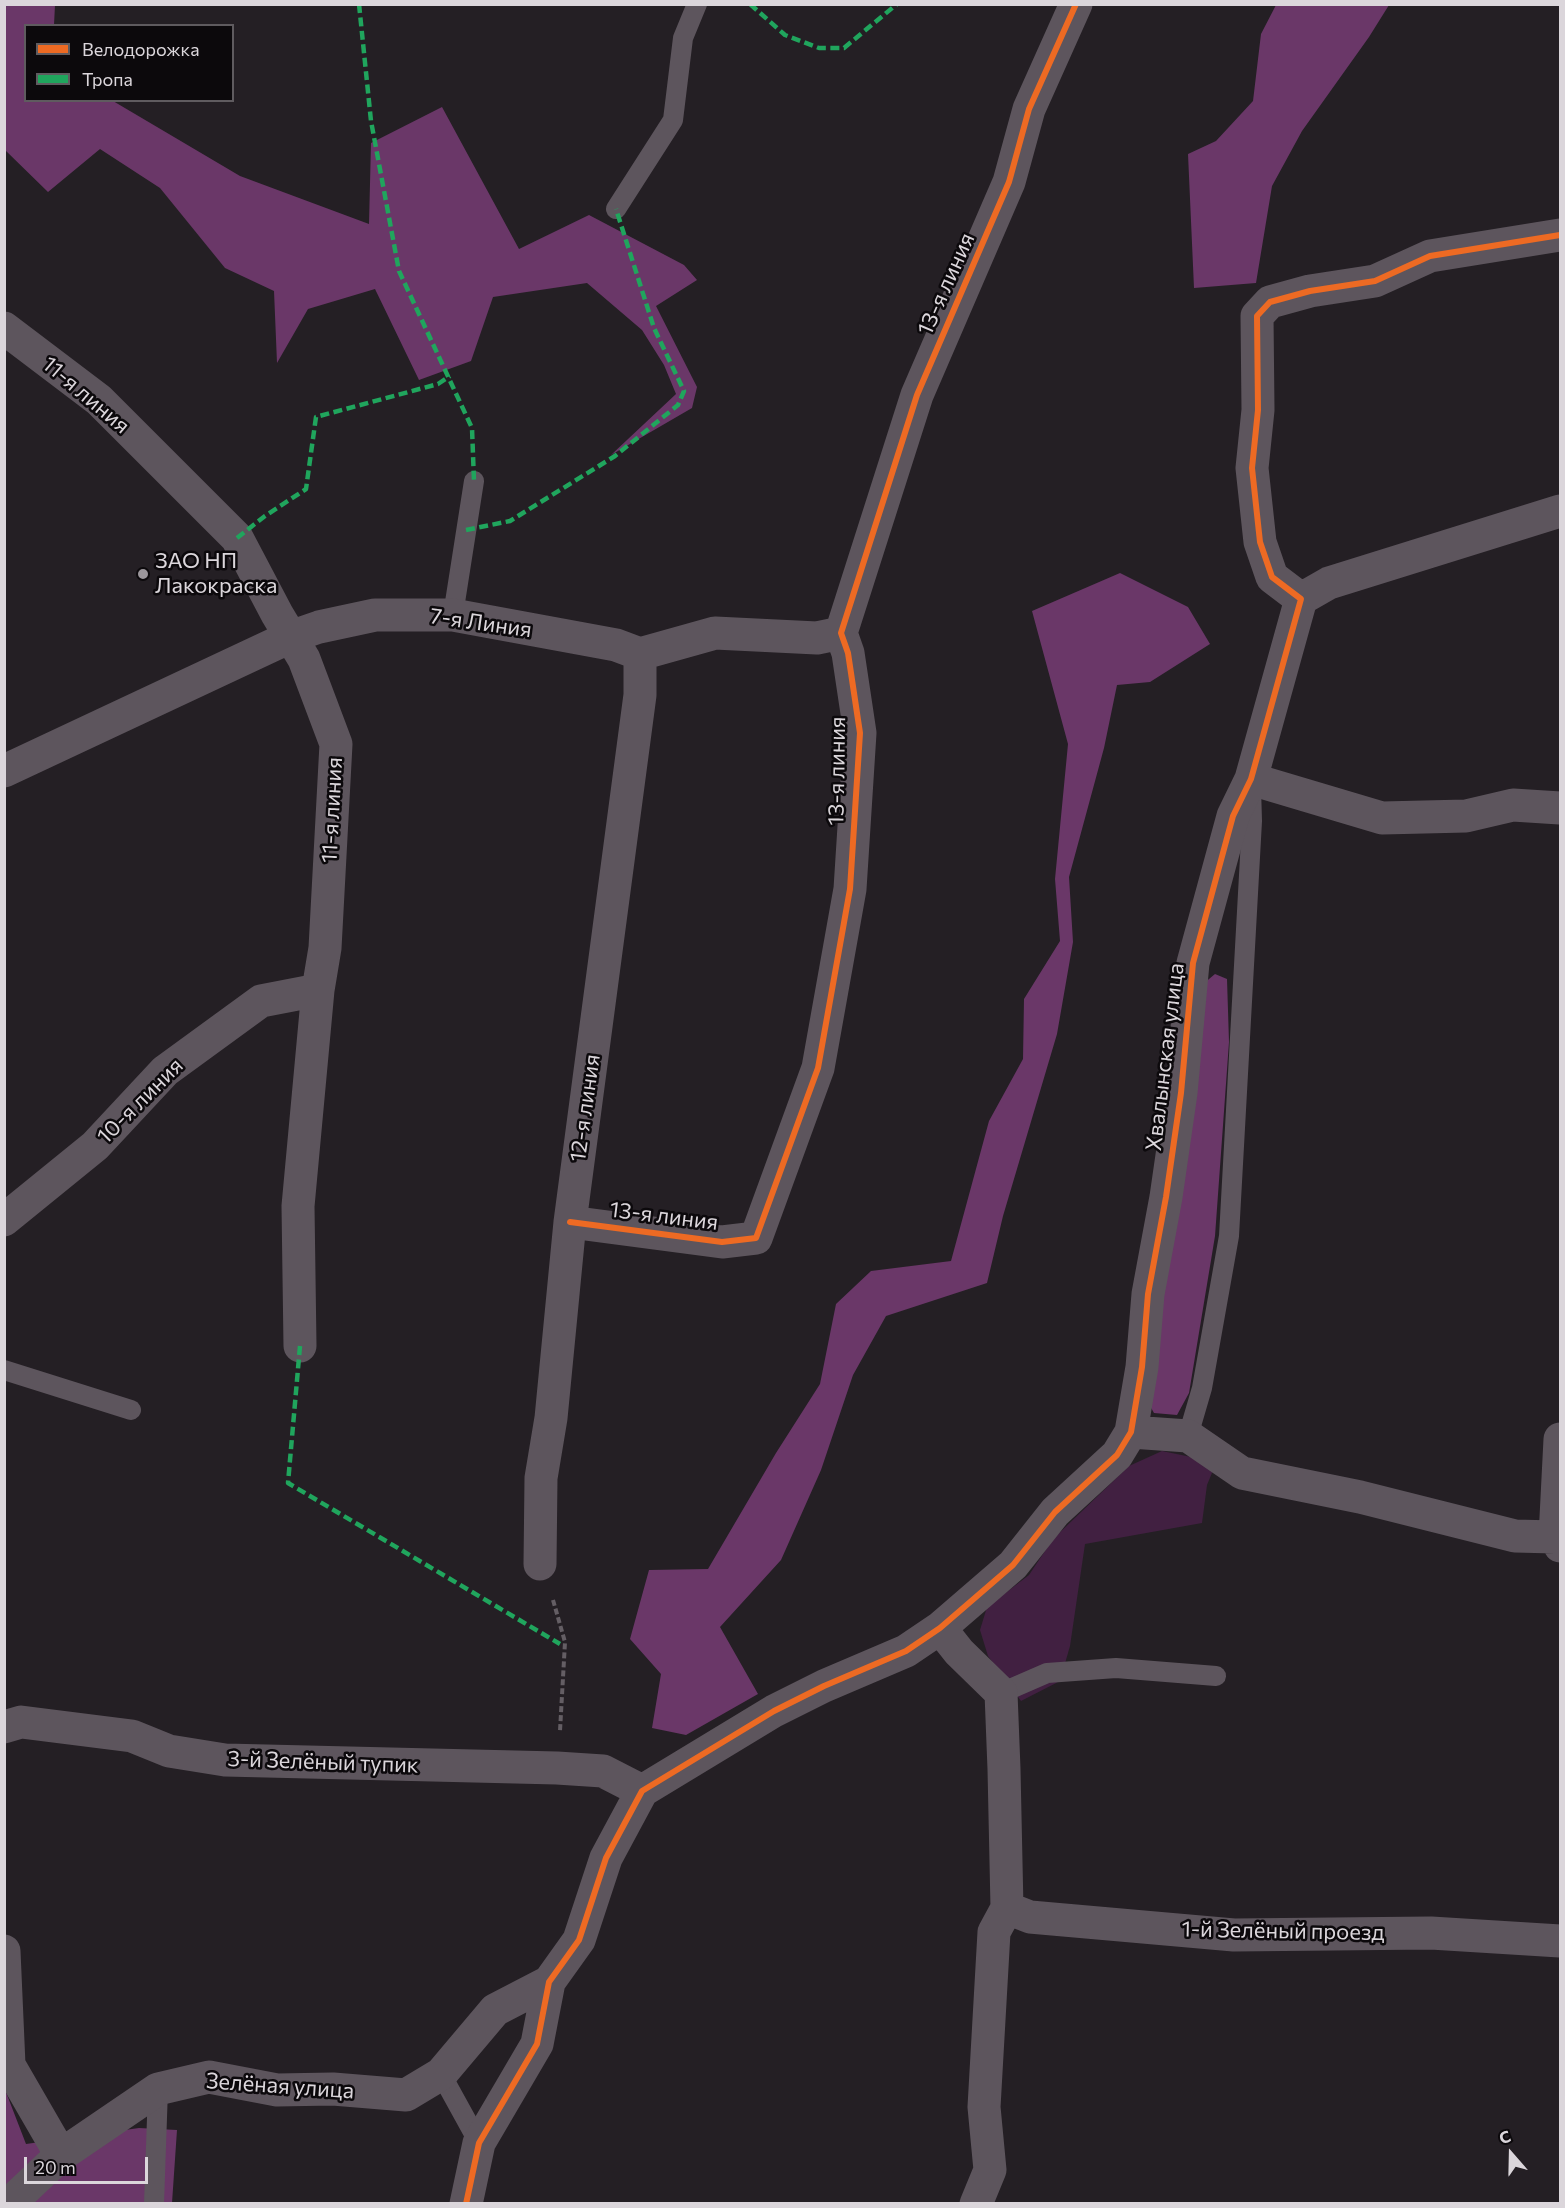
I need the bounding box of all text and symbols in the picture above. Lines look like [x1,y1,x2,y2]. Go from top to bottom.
legend [24,24,234,102]
text: Велодорожка [82,38,200,60]
text: Тропа [82,68,133,90]
street label: 13-я линия [912,229,980,339]
street label: 11-я линия [37,351,135,439]
place label: ЗАО НП Лакокраска [155,548,277,600]
marker: ЗАО НП Лакокраска [136,567,150,581]
street label: 7-я Линия [428,603,534,643]
street label: 13-я линия [823,716,851,826]
street label: 11-я линия [316,756,348,864]
street label: Хвалынская улица [1140,962,1190,1152]
street label: 10-я линия [91,1052,189,1150]
street label: 12-я линия [564,1052,606,1164]
street label: 13-я линия [608,1196,720,1236]
street label: 3-й Зелёный тупик [227,1745,419,1779]
street label: 1-й Зелёный проезд [1181,1916,1385,1946]
street label: Зелёная улица [205,2068,355,2104]
north arrow [1481,2124,1541,2184]
text: С [1496,2126,1513,2147]
scale bar [27,2145,152,2183]
text: 20 m [35,2156,76,2178]

